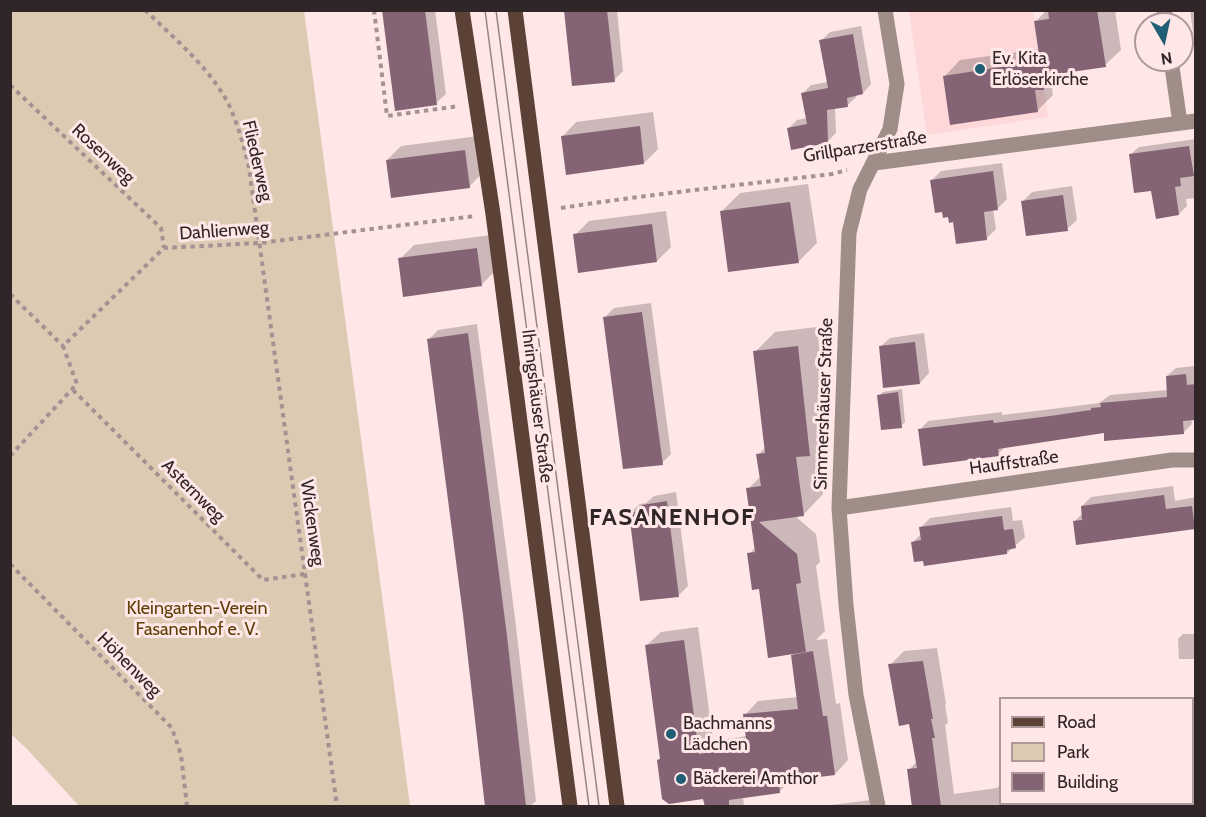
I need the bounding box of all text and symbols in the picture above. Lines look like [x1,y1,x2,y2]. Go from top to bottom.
north arrow [1134,12,1194,72]
place label: Ev. Kita Erlöserkirche [992,48,1088,90]
text: N [1160,48,1174,69]
marker: Ev. Kita Erlöserkirche [973,62,987,76]
street label: Fliederweg [237,118,277,204]
street label: Rosenweg [67,119,139,189]
street label: Grillparzerstraße [802,127,928,167]
street label: Dahlienweg [179,217,269,245]
street label: Simmershäuser Straße [810,317,838,491]
street label: Ihringshäuser Straße [517,328,557,484]
street label: Hauffstraße [968,446,1060,480]
street label: Asternweg [157,455,229,527]
street label: Wickenweg [295,478,329,568]
district label: FASANENHOF [589,504,755,532]
park label: Kleingarten-Verein Fasanenhof e. V. [127,598,267,640]
street label: Höhenweg [92,628,166,702]
legend [999,697,1194,805]
text: Road [1057,711,1096,733]
place label: Bachmanns Lädchen [683,713,772,756]
marker: Bachmanns Lädchen [664,727,678,741]
text: Park [1057,741,1089,763]
place label: Bäckerei Amthor [693,768,818,790]
text: Building [1057,771,1118,793]
marker: Bäckerei Amthor [674,772,688,786]

